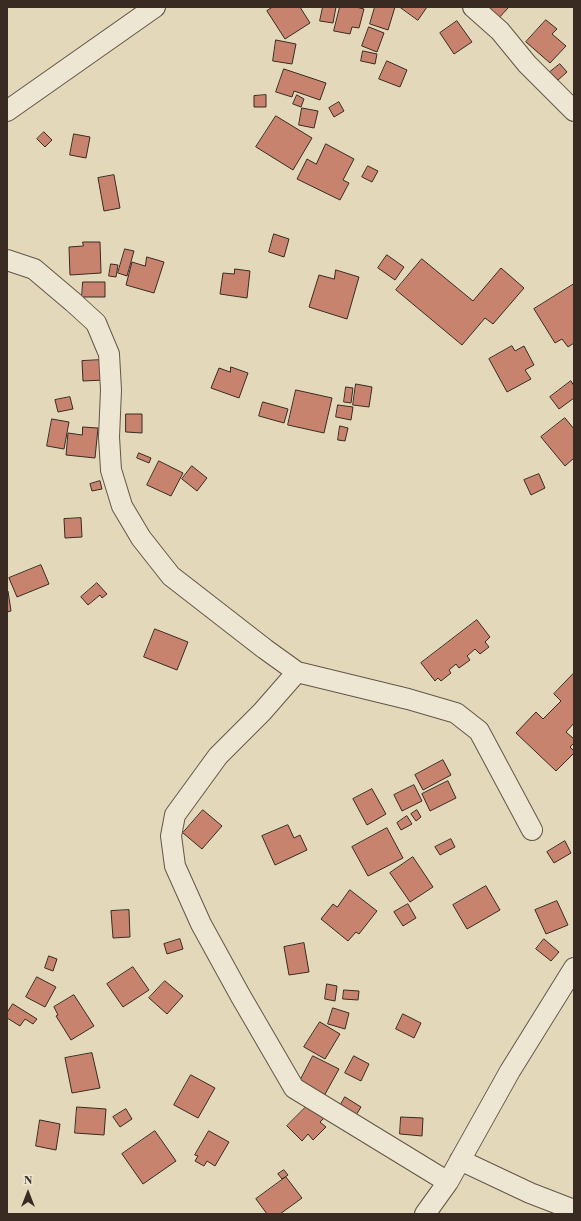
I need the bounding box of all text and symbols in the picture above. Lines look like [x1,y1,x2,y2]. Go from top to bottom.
north arrow [8,1173,48,1213]
text: N [24,1174,32,1188]

